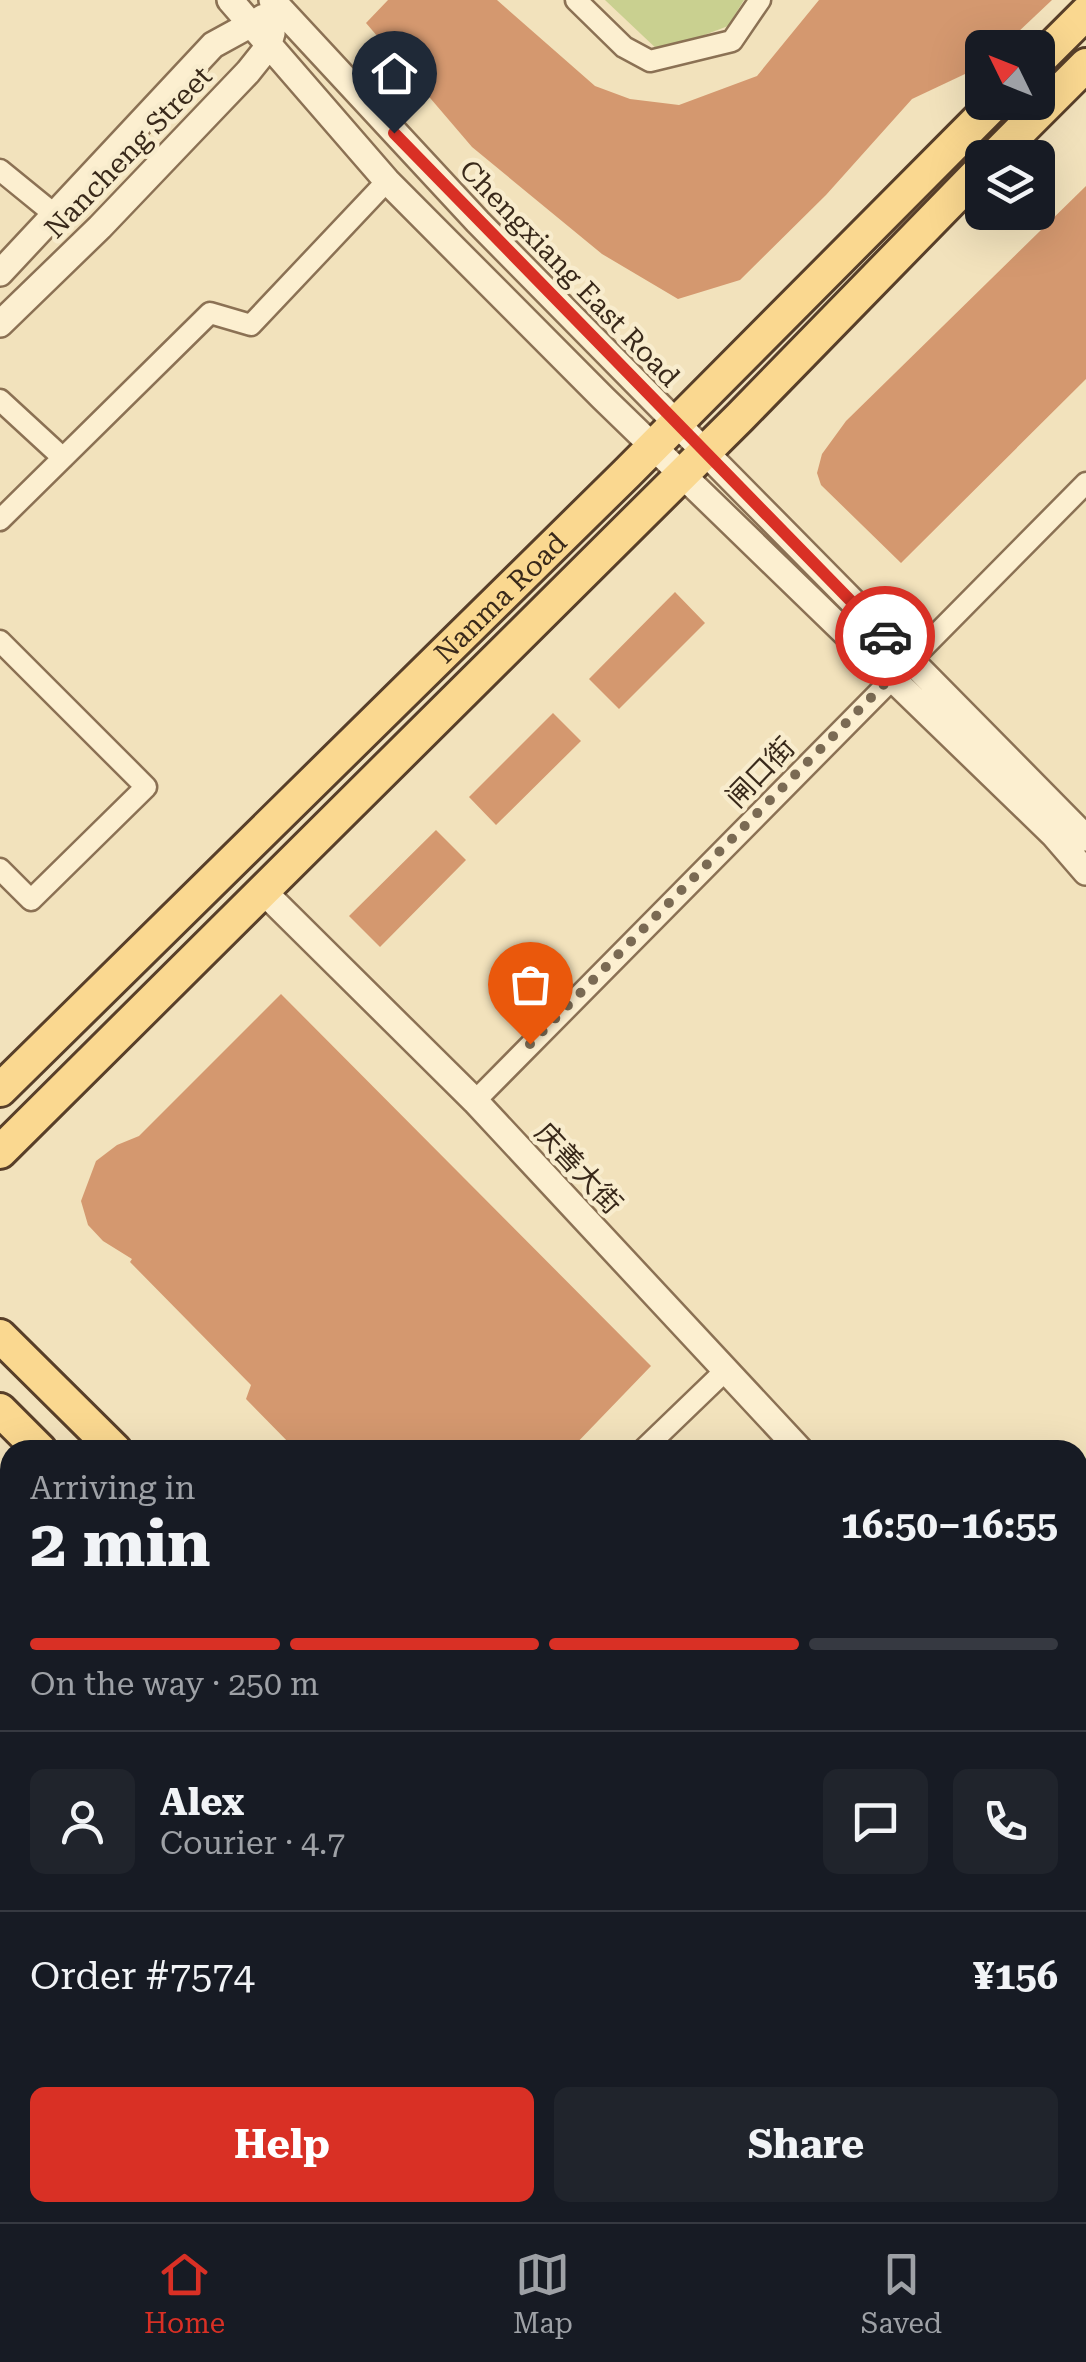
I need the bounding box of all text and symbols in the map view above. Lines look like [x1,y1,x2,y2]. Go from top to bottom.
north arrow [965,30,1055,120]
map controls [965,30,1055,230]
pin [352,31,437,134]
icon: home [367,46,422,101]
street label: Nancheng Street [38,60,219,245]
button: layers [965,140,1055,230]
street label: Chengxiang East Road [453,153,687,394]
street label: Nanma Road [428,526,574,670]
courier [835,586,935,686]
icon: car [858,609,913,664]
street label: 闸口街 [719,731,801,814]
pin [488,942,573,1045]
icon: bag [503,957,558,1012]
street label: 庆善大街 [528,1116,629,1221]
text: Arriving in [30,1469,195,1507]
text: 16:50–16:55 [841,1503,1058,1547]
text: 2 min [30,1506,211,1582]
text: On the way · 250 m [30,1665,319,1703]
button: person [30,1769,135,1874]
button: chat [823,1769,928,1874]
button: phone [953,1769,1058,1874]
text: Alex [160,1780,244,1824]
text: Courier · 4.7 [160,1824,345,1862]
text: Order #7574 [30,1954,255,1998]
text: ¥156 [973,1954,1058,1998]
button: Help [30,2087,534,2202]
button: Share [554,2087,1058,2202]
tab: Home [144,2247,225,2340]
tab: Map [513,2247,573,2340]
tab: Saved [861,2247,942,2340]

